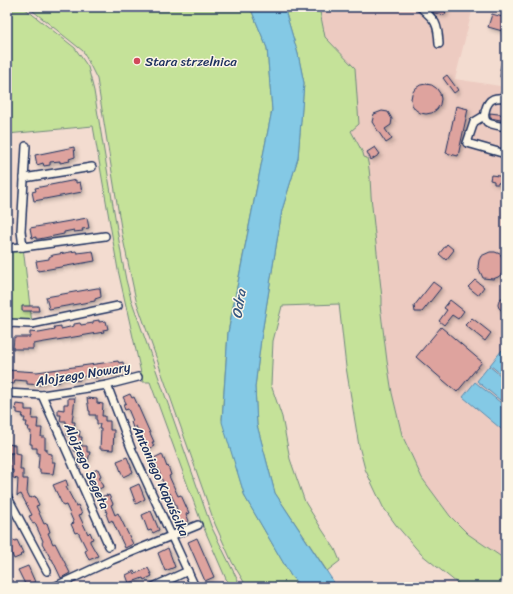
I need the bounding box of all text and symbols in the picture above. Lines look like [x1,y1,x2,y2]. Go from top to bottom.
place label: Stara strzelnica [145,50,237,73]
marker: Stara strzelnica [132,56,142,66]
water label: Odra [224,287,254,320]
street label: Alojzego Nowary [33,355,132,393]
street label: Alojzego Segeta [57,418,116,513]
street label: Antoniego Kapuścika [126,421,196,540]

